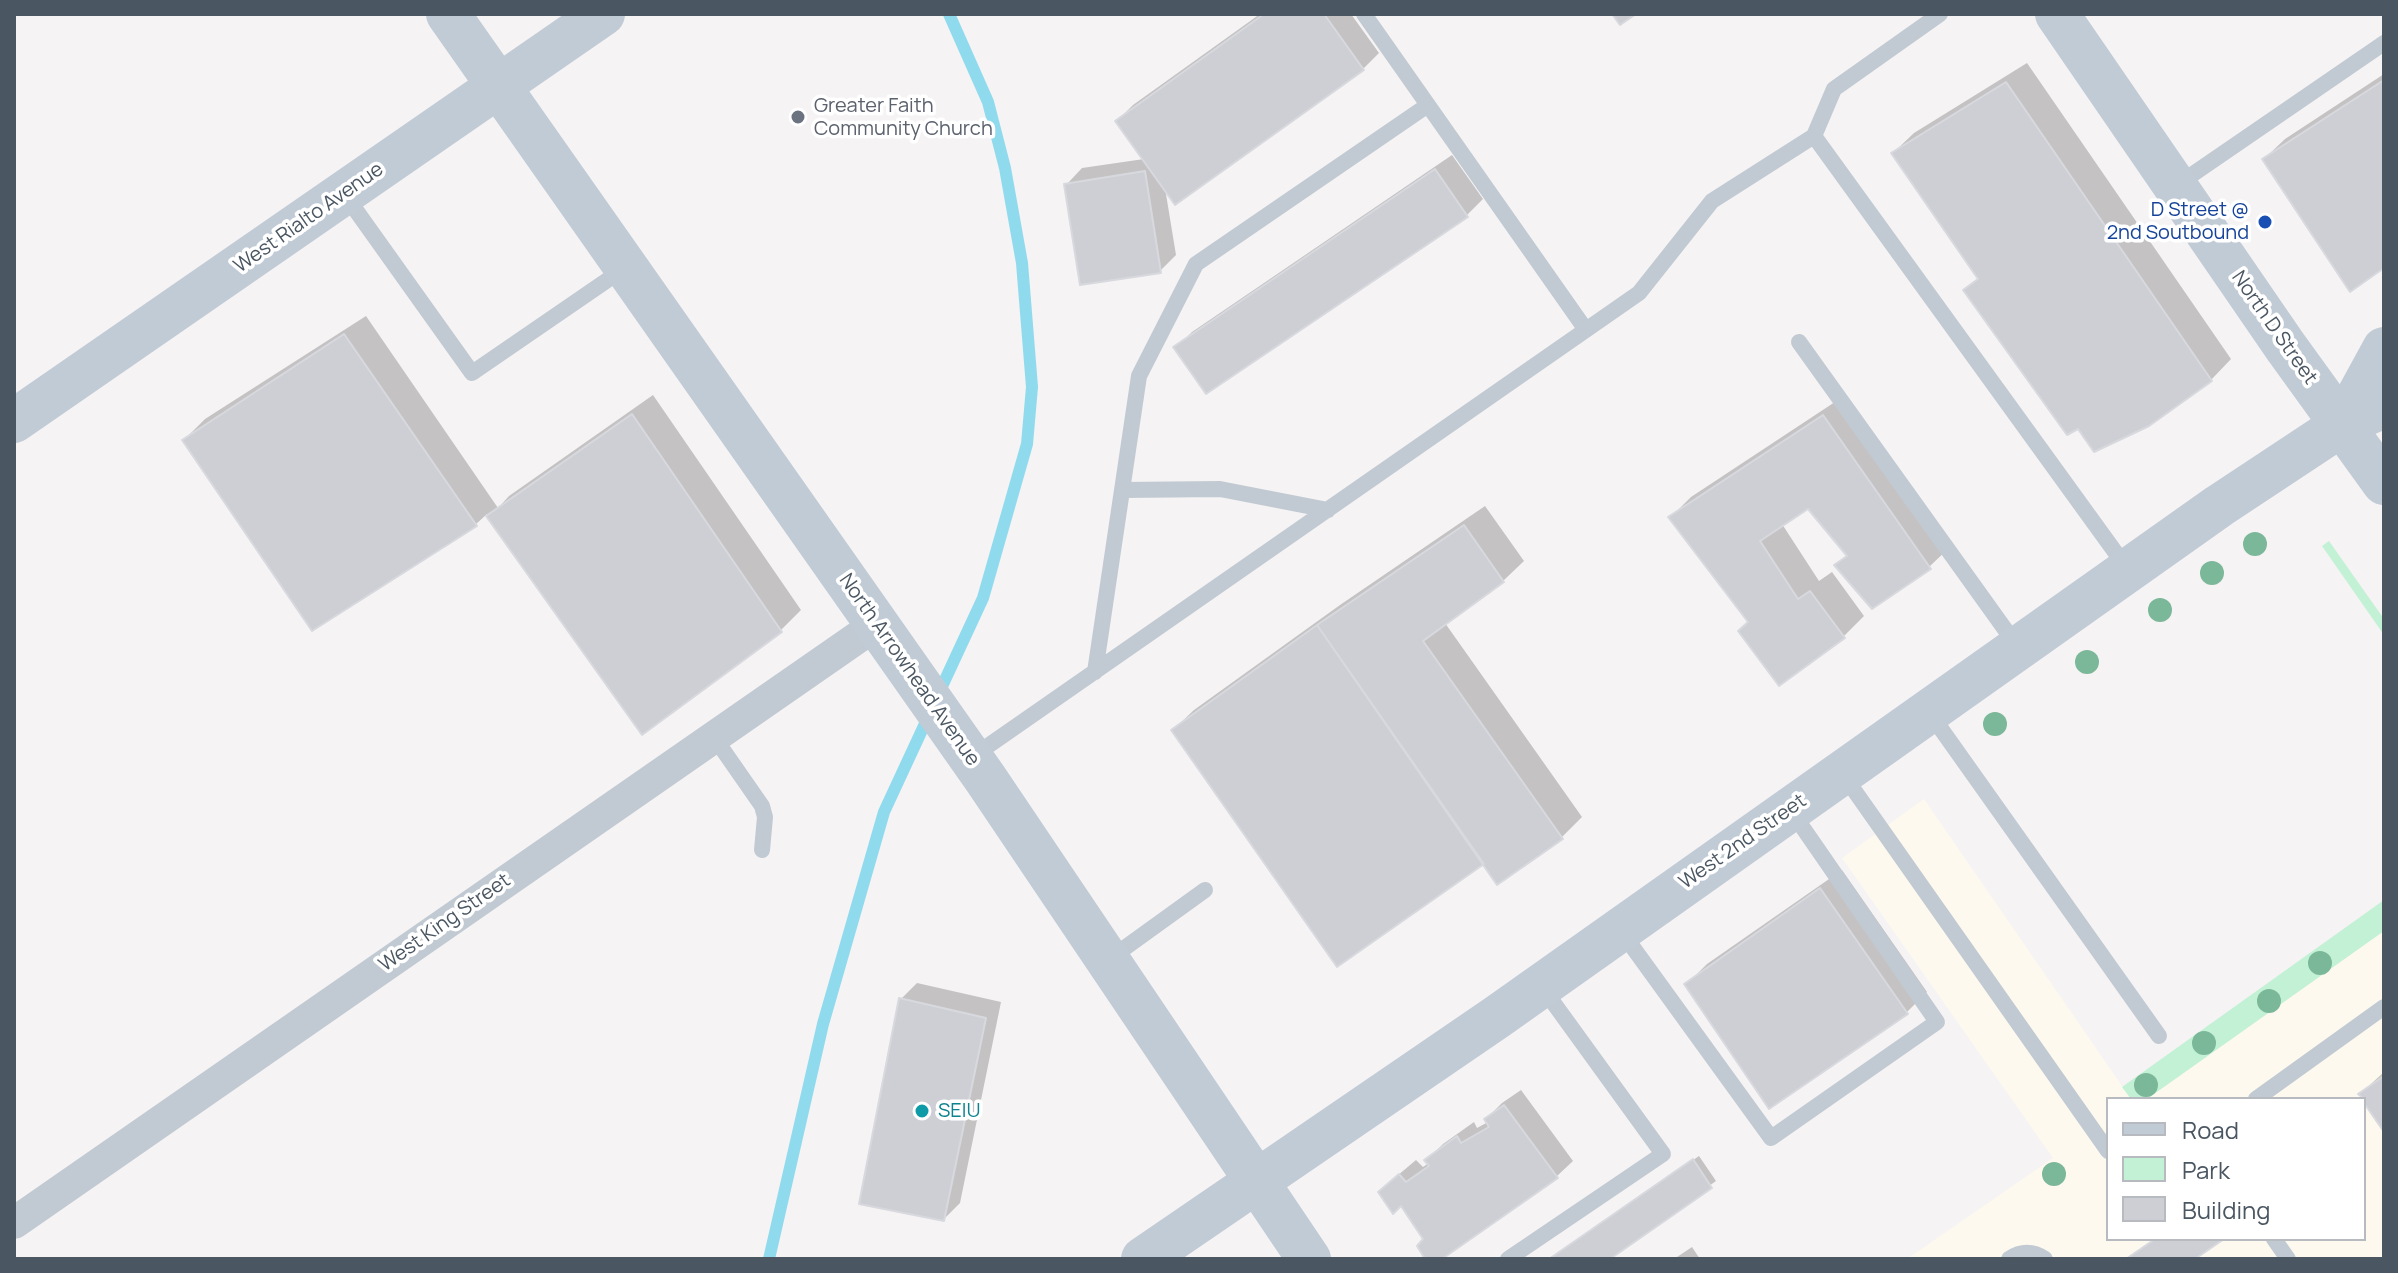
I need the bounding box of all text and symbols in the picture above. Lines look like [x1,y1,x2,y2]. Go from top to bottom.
place label: Greater Faith Community Church [814,94,993,141]
marker: Greater Faith Community Church [789,108,807,126]
street label: West Rialto Avenue [230,158,388,278]
place label: D Street @ 2nd Soutbound [2107,198,2249,245]
marker: D Street @ 2nd Soutbound [2256,213,2274,231]
street label: North D Street [2226,267,2322,389]
street label: North Arrowhead Avenue [833,569,985,771]
street label: West 2nd Street [1675,789,1811,895]
street label: West King Street [375,869,515,977]
legend [2106,1097,2366,1241]
place label: SEIU [938,1099,980,1123]
marker: SEIU [913,1102,931,1120]
text: Road [2182,1113,2239,1146]
text: Park [2182,1153,2230,1186]
text: Building [2182,1193,2270,1226]

